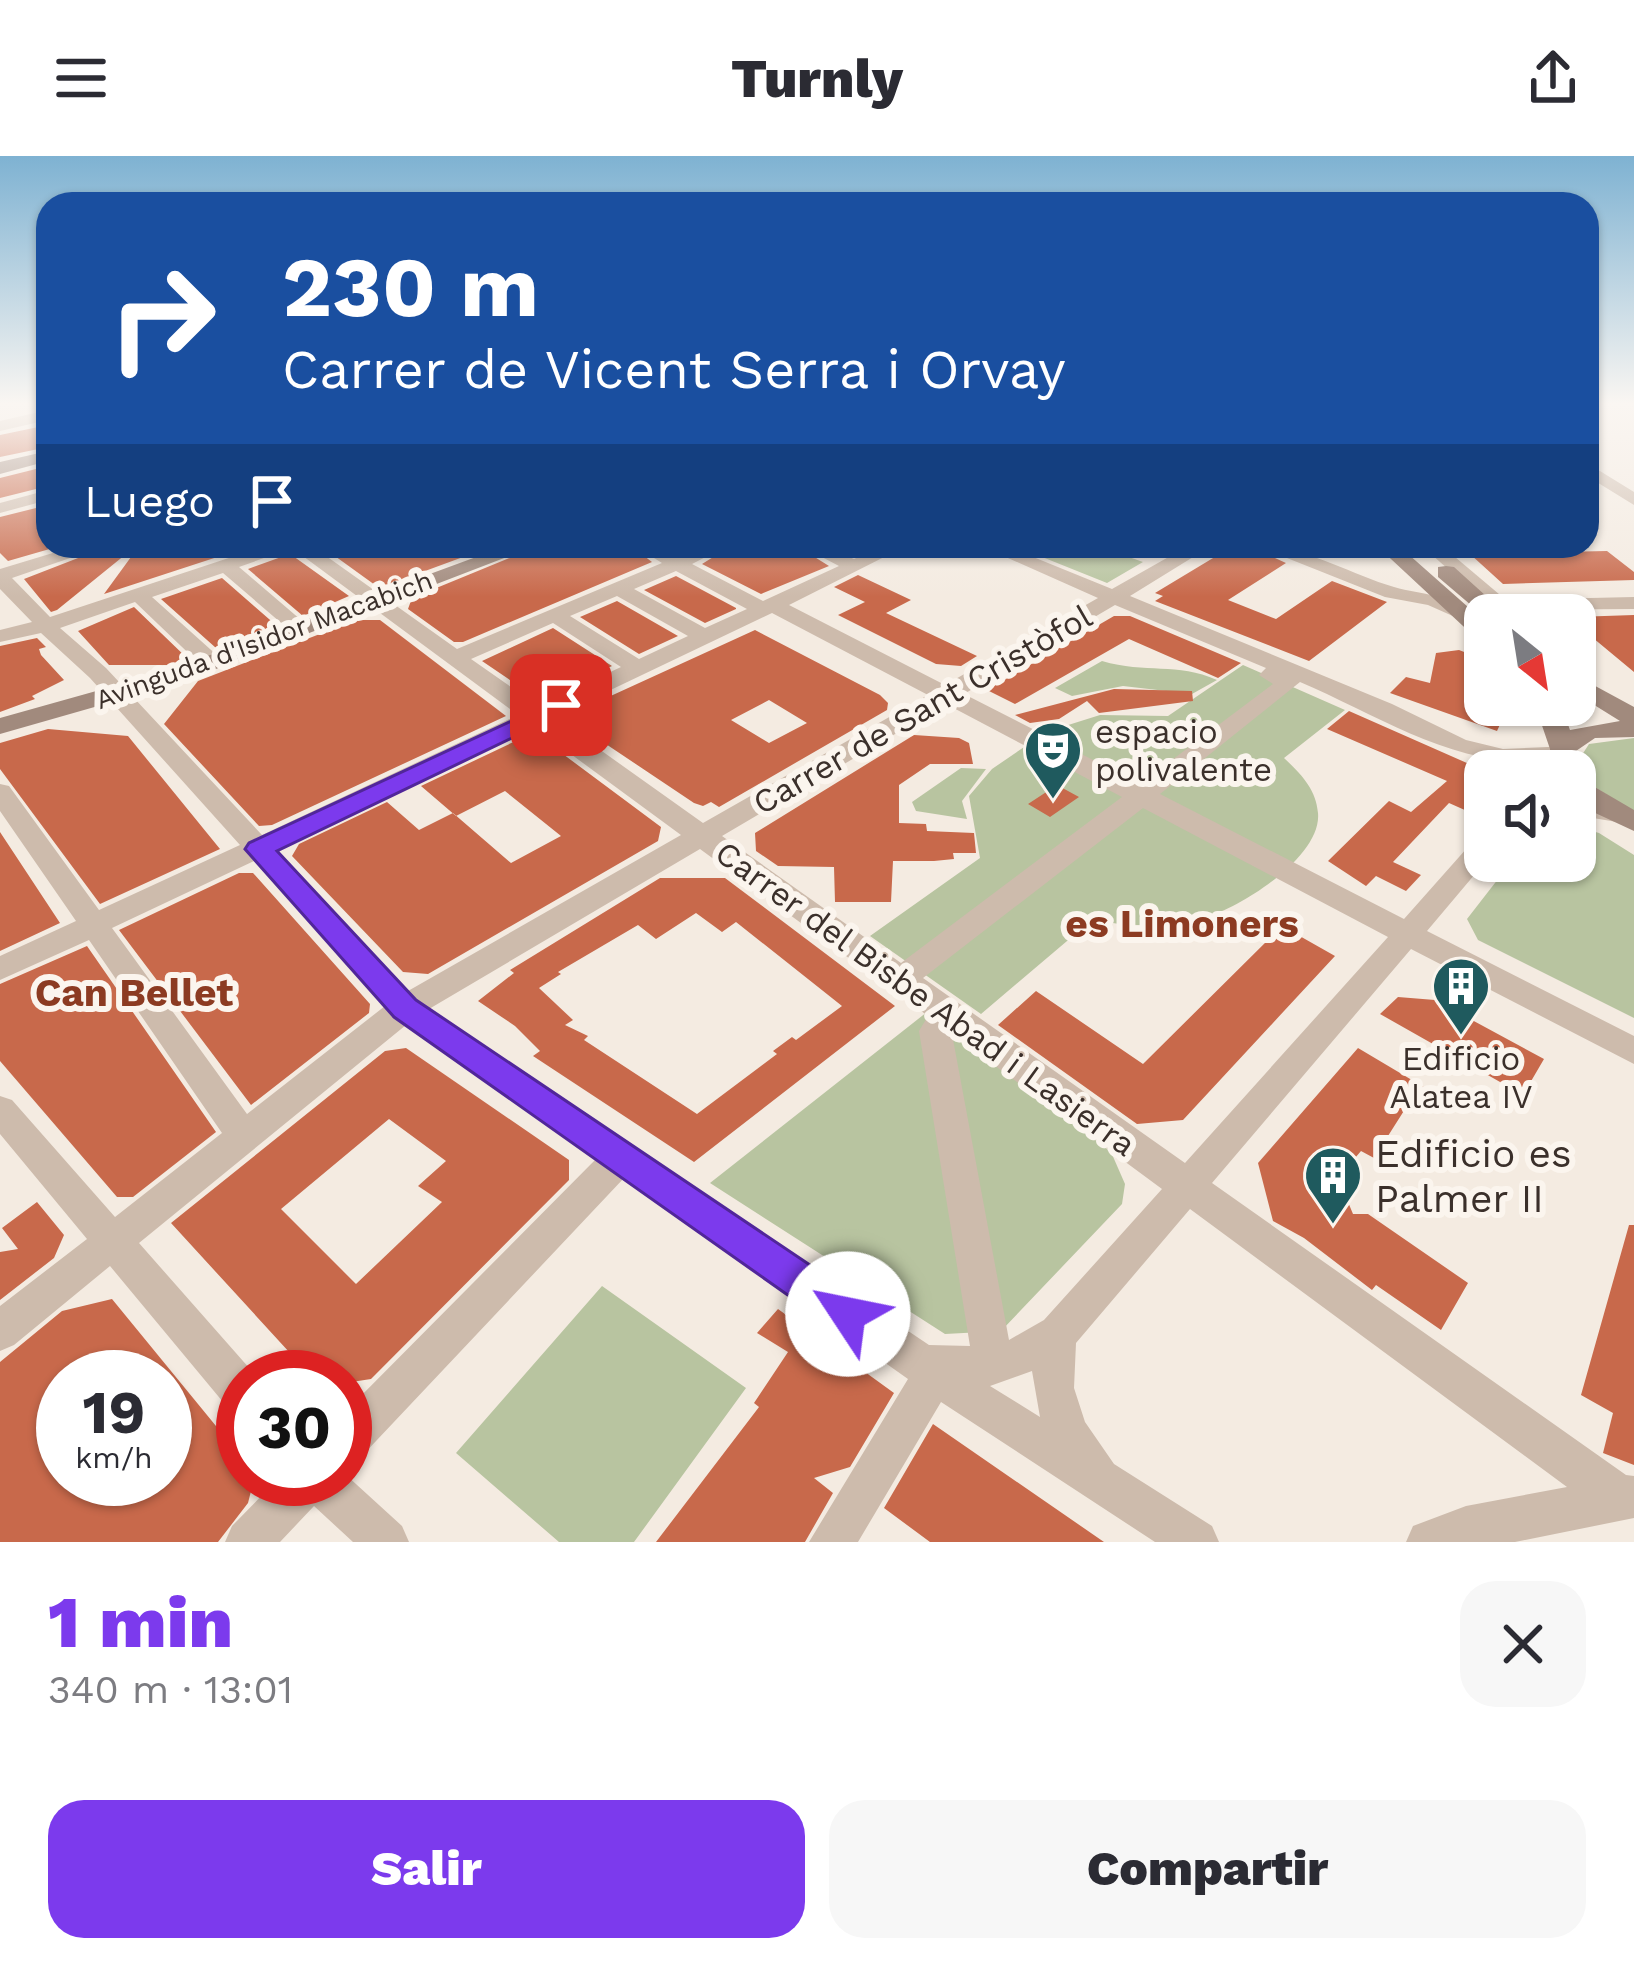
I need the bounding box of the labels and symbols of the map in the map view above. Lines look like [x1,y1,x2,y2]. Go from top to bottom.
street label: Avinguda d'Isidor Macabich [91,564,437,716]
north arrow [1464,594,1596,726]
street label: Carrer de Sant Cristòfol [746,596,1098,822]
pin [510,654,612,756]
place label: espacio polivalente [1095,712,1272,789]
theatre icon: espacio polivalente [1022,719,1084,801]
street label: Carrer del Bisbe Abad i Lasierra [708,833,1143,1164]
district label: es Limoners [1065,901,1299,946]
building icon: Edificio Alatea IV [1430,955,1492,1037]
district label: Can Bellet [35,970,233,1015]
place label: Edificio Alatea IV [1389,1039,1533,1116]
place label: Edificio es Palmer II [1375,1131,1572,1221]
building icon: Edificio es Palmer II [1302,1144,1364,1226]
position arrow [785,1251,911,1377]
speed limit sign: 30 [216,1350,372,1506]

